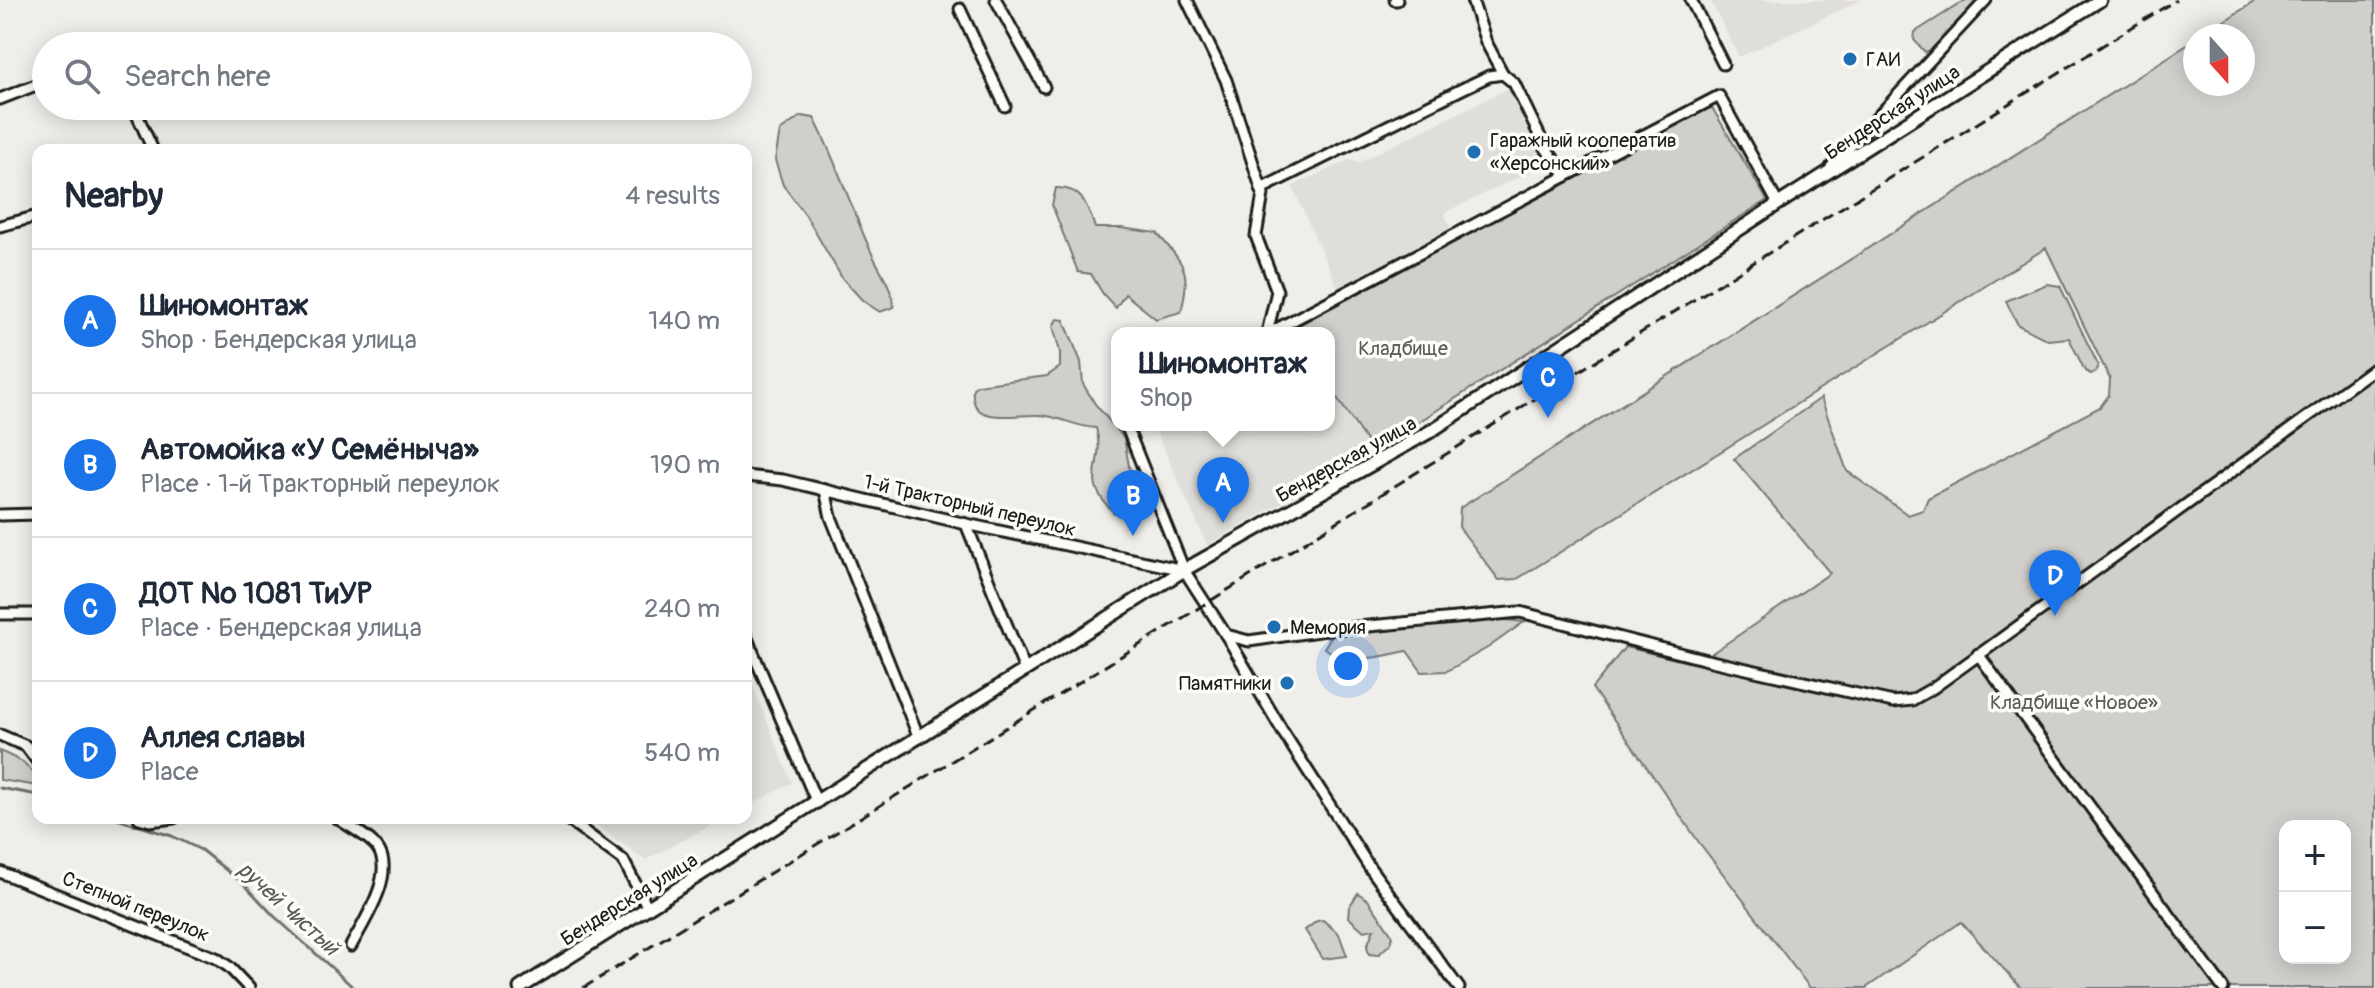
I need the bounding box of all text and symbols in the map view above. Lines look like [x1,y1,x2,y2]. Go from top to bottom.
north arrow [2183,24,2255,96]
search box [32,32,752,120]
place label: ГАИ [1866,47,1901,72]
marker: ГАИ [1841,50,1859,68]
icon: search [60,54,104,98]
text: Search here [124,58,271,95]
street label: Бендерская улица [1820,59,1965,166]
place label: Гаражный кооператив «Херсонский» [1490,128,1677,176]
marker: Гаражный кооператив «Херсонский» [1465,143,1483,161]
text: Nearby [64,175,163,218]
text: 4 results [625,180,720,212]
text: Шиномонтаж [140,287,308,324]
text: A [82,305,98,337]
text: 140 m [648,305,720,337]
text: Shop · Бендерская улица [140,324,417,356]
popup [1111,327,1335,431]
park label: Кладбище [1358,336,1448,361]
text: Шиномонтаж [1139,345,1307,382]
pin: C [1522,352,1574,418]
text: Shop [1139,382,1193,414]
street label: Бендерская улица [1272,411,1421,508]
text: Автомойка «У Семёныча» [140,431,479,468]
text: B [83,449,97,481]
text: 190 m [650,449,720,481]
pin: A [1197,457,1249,523]
text: Place · 1-й Тракторный переулок [140,468,500,500]
street label: 1-й Тракторный переулок [861,469,1078,542]
pin: B [1107,470,1159,536]
pin: D [2029,550,2081,616]
text: ДОТ № 1081 ТиУР [140,575,372,612]
text: C [82,593,98,625]
text: 240 m [644,593,720,625]
text: Place · Бендерская улица [140,612,422,644]
place label: Мемория [1290,615,1366,640]
marker: Мемория [1265,618,1283,636]
your location [1328,646,1368,686]
place label: Памятники [1179,671,1271,696]
marker: Памятники [1278,674,1296,692]
park label: Кладбище «Новое» [1990,690,2158,715]
text: Аллея славы [140,719,305,756]
text: D [82,737,98,769]
text: 540 m [644,737,720,769]
text: Place [140,756,199,788]
map controls [2279,820,2351,964]
button: + [2279,820,2351,892]
street label: Бендерская улица [556,847,702,951]
water label: ручей Чистый [232,856,347,963]
street label: Степной переулок [59,866,213,947]
button: − [2279,892,2351,964]

